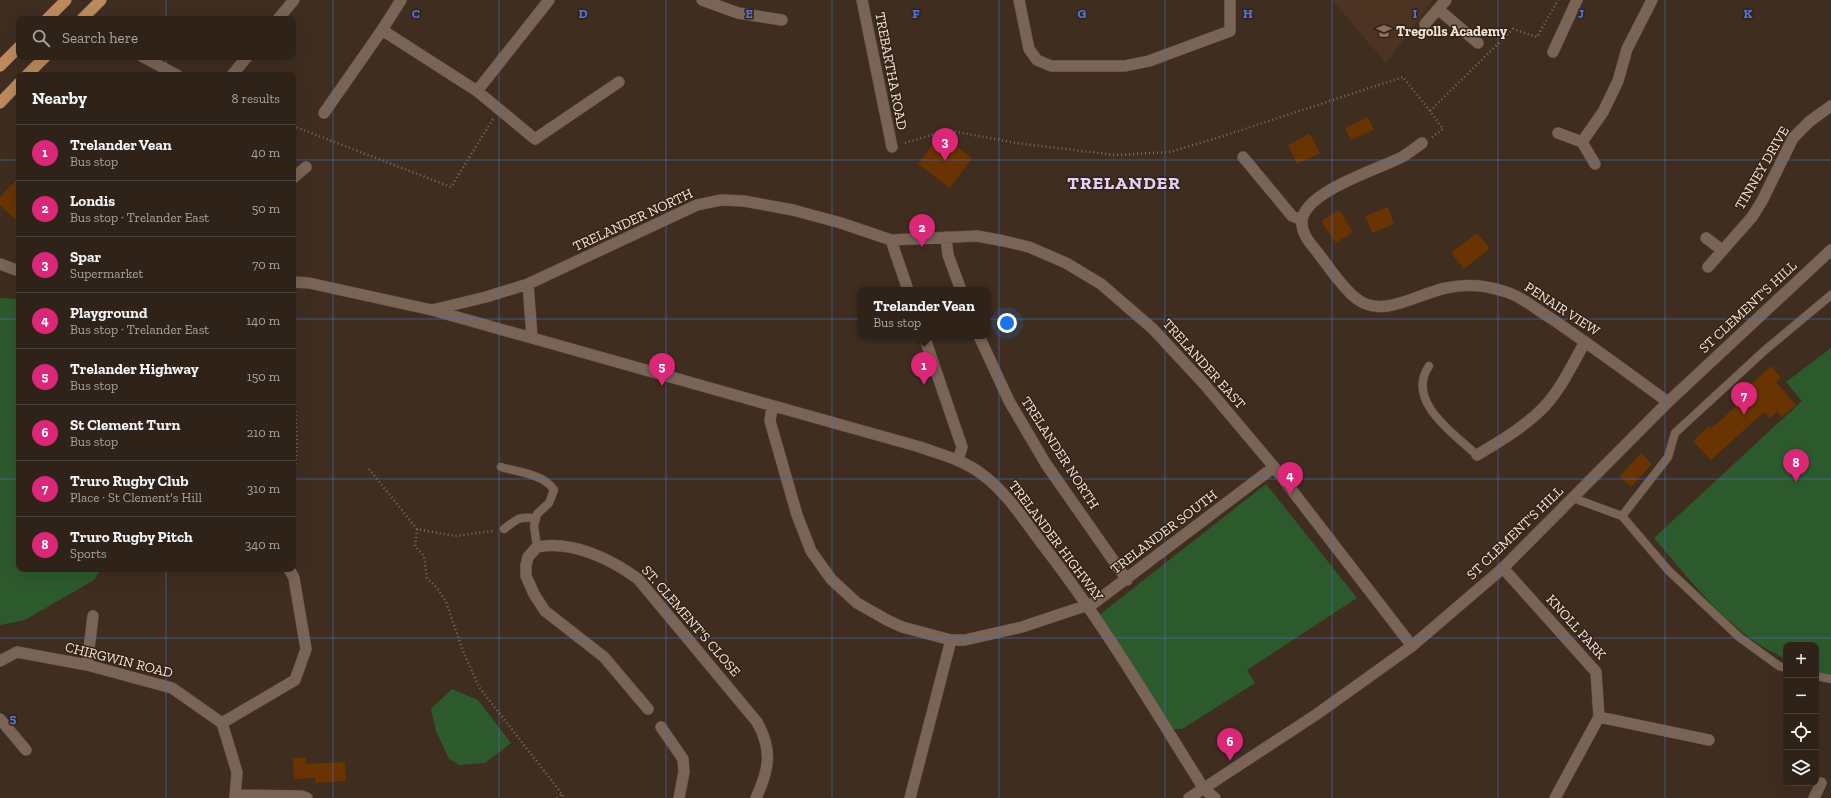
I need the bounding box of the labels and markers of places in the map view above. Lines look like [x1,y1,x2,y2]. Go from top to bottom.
school or university icon: Tregolls Academy [1375,22,1393,40]
place label: Tregolls Academy [1396,23,1508,40]
pin: 3 [932,128,958,161]
pin: 2 [909,214,935,247]
pin: 1 [911,352,937,385]
pin: 5 [649,353,675,386]
pin: 7 [1731,382,1757,415]
pin: 8 [1783,449,1809,482]
pin: 4 [1277,462,1303,495]
pin: 6 [1217,728,1243,761]

